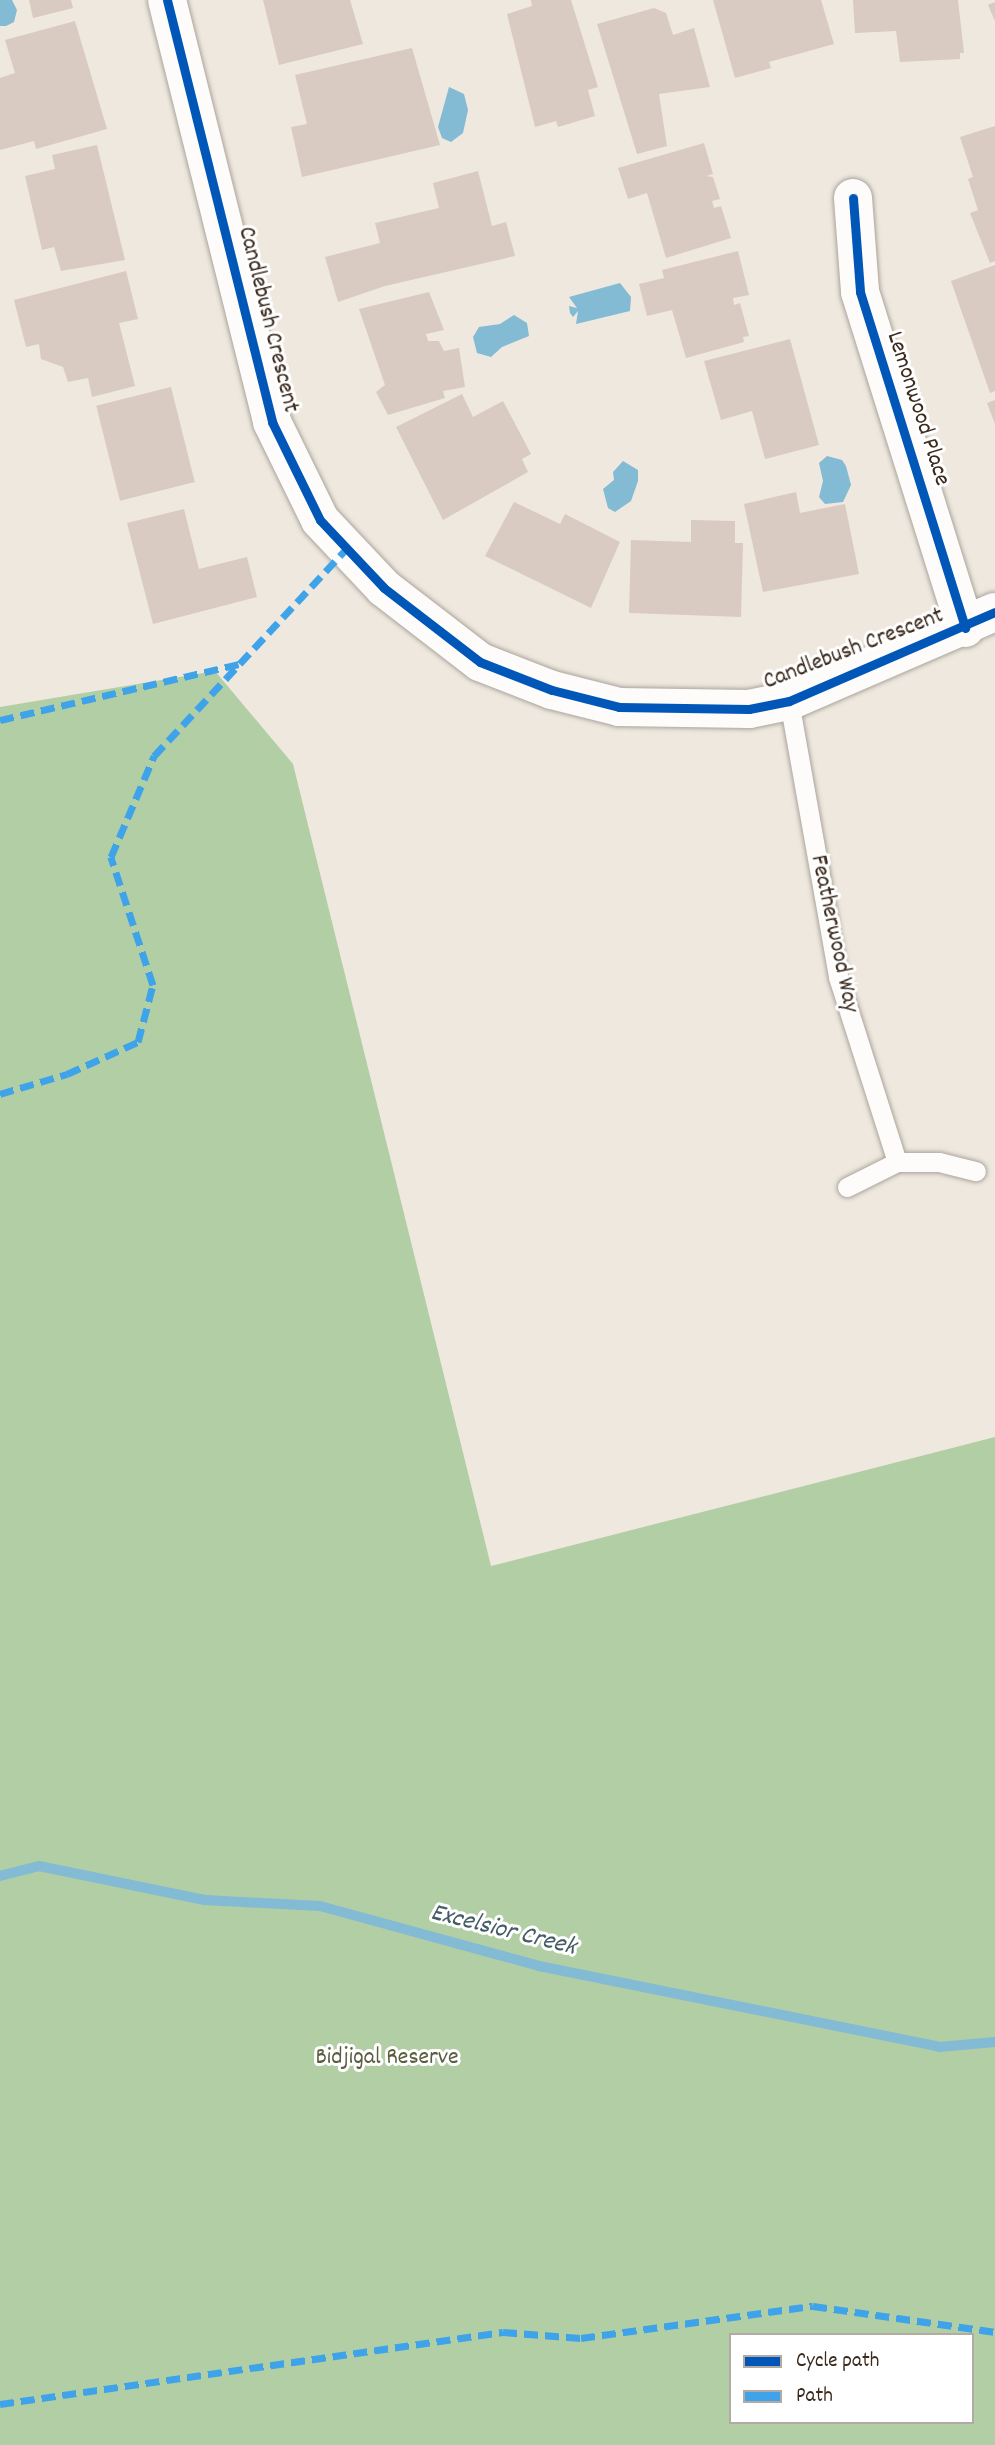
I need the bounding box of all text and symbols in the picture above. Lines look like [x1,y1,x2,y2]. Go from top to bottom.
street label: Candlebush Crescent [230,224,304,416]
street label: Lemonwood Place [879,328,955,490]
street label: Candlebush Crescent [760,602,948,698]
street label: Featherwood Way [802,853,864,1015]
water label: Excelsior Creek [427,1898,579,1964]
park label: Bidjigal Reserve [315,2045,459,2073]
legend [729,2333,974,2424]
text: Cycle path [796,2347,879,2377]
text: Path [796,2382,833,2412]

